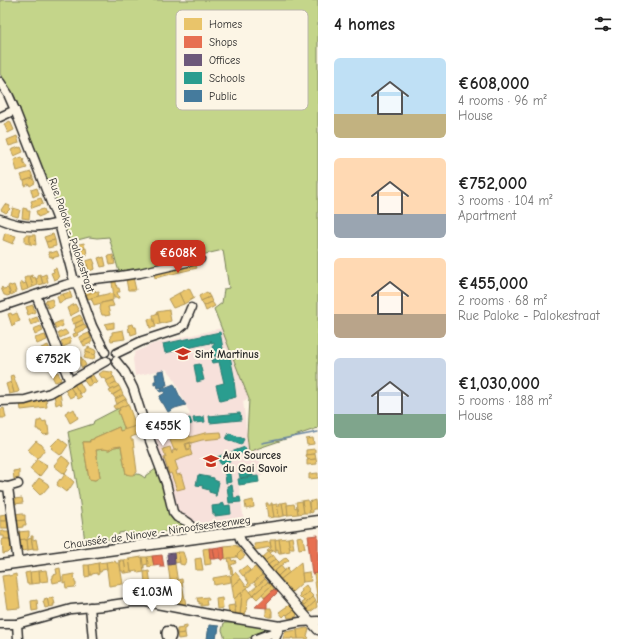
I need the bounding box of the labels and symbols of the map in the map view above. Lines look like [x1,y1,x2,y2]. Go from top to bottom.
legend [176,10,308,110]
text: Homes [209,18,242,31]
text: Shops [209,36,238,49]
text: Offices [209,54,241,67]
text: Schools [209,72,245,85]
text: Public [209,90,238,103]
street label: Rue Paloke - Palokestraat [46,176,97,295]
pin: €608K [150,240,206,274]
school or university icon: Sint Martinus [174,345,192,363]
pin: €752K [25,346,81,380]
place label: Sint Martinus [195,348,259,361]
pin: €455K [135,413,191,447]
place label: Aux Sources du Gai Savoir [223,449,288,475]
school or university icon: Aux Sources du Gai Savoir [202,452,220,470]
street label: Chaussée de Ninove - Ninoofsesteenweg [63,513,251,552]
pin: €1.03M [119,579,185,613]

